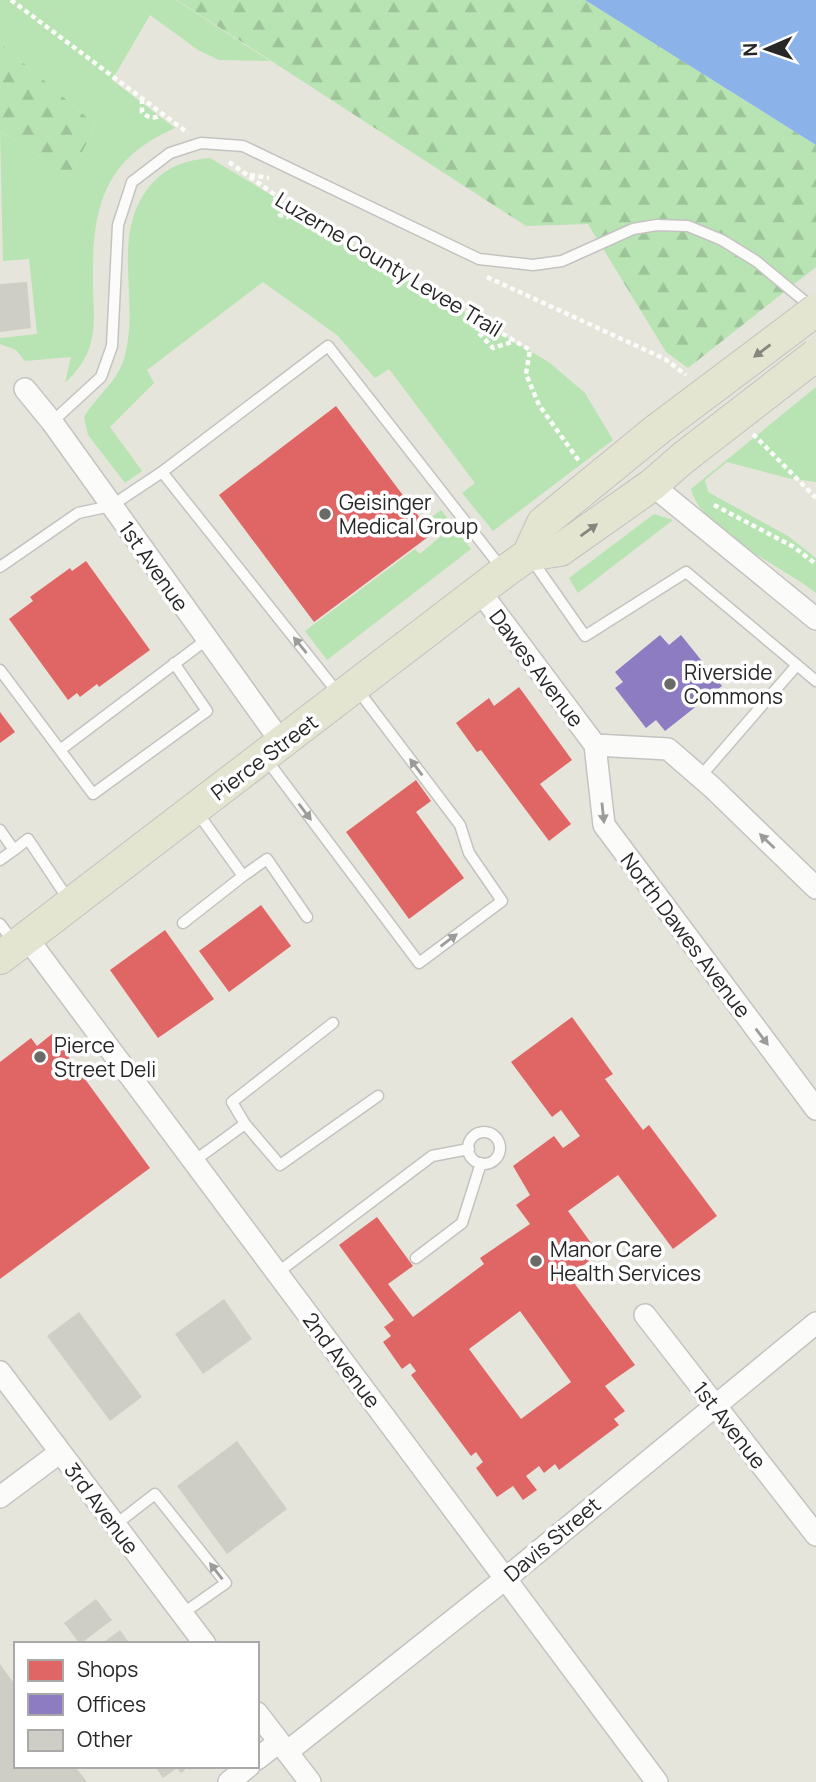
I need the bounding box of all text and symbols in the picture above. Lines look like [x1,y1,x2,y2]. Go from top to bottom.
north arrow [732,14,802,84]
text: N [737,42,763,57]
street label: Luzerne County Levee Trail [271,185,507,343]
one-way arrow [752,344,771,358]
place label: Geisinger Medical Group [339,488,478,540]
marker: Geisinger Medical Group [317,506,333,522]
street label: 1st Avenue [113,515,195,617]
one-way arrow [580,523,598,537]
street label: Dawes Avenue [484,603,590,733]
one-way arrow [292,636,307,654]
place label: Riverside Commons [684,658,783,710]
marker: Riverside Commons [662,676,678,692]
street label: Pierce Street [205,708,323,806]
one-way arrow [408,758,423,776]
one-way arrow [298,802,312,821]
one-way arrow [597,802,608,824]
one-way arrow [759,833,776,849]
street label: North Dawes Avenue [615,847,757,1023]
one-way arrow [440,934,458,948]
one-way arrow [755,1028,769,1046]
place label: Pierce Street Deli [54,1031,156,1083]
marker: Pierce Street Deli [32,1049,48,1065]
place label: Manor Care Health Services [550,1235,701,1287]
marker: Manor Care Health Services [528,1253,544,1269]
street label: 2nd Avenue [297,1306,387,1414]
street label: 1st Avenue [687,1376,773,1474]
street label: 3rd Avenue [58,1457,146,1559]
street label: Davis Street [498,1490,606,1588]
one-way arrow [209,1563,224,1581]
legend [14,1642,259,1768]
text: Shops [77,1655,138,1683]
text: Offices [77,1690,146,1718]
text: Other [77,1725,133,1753]

